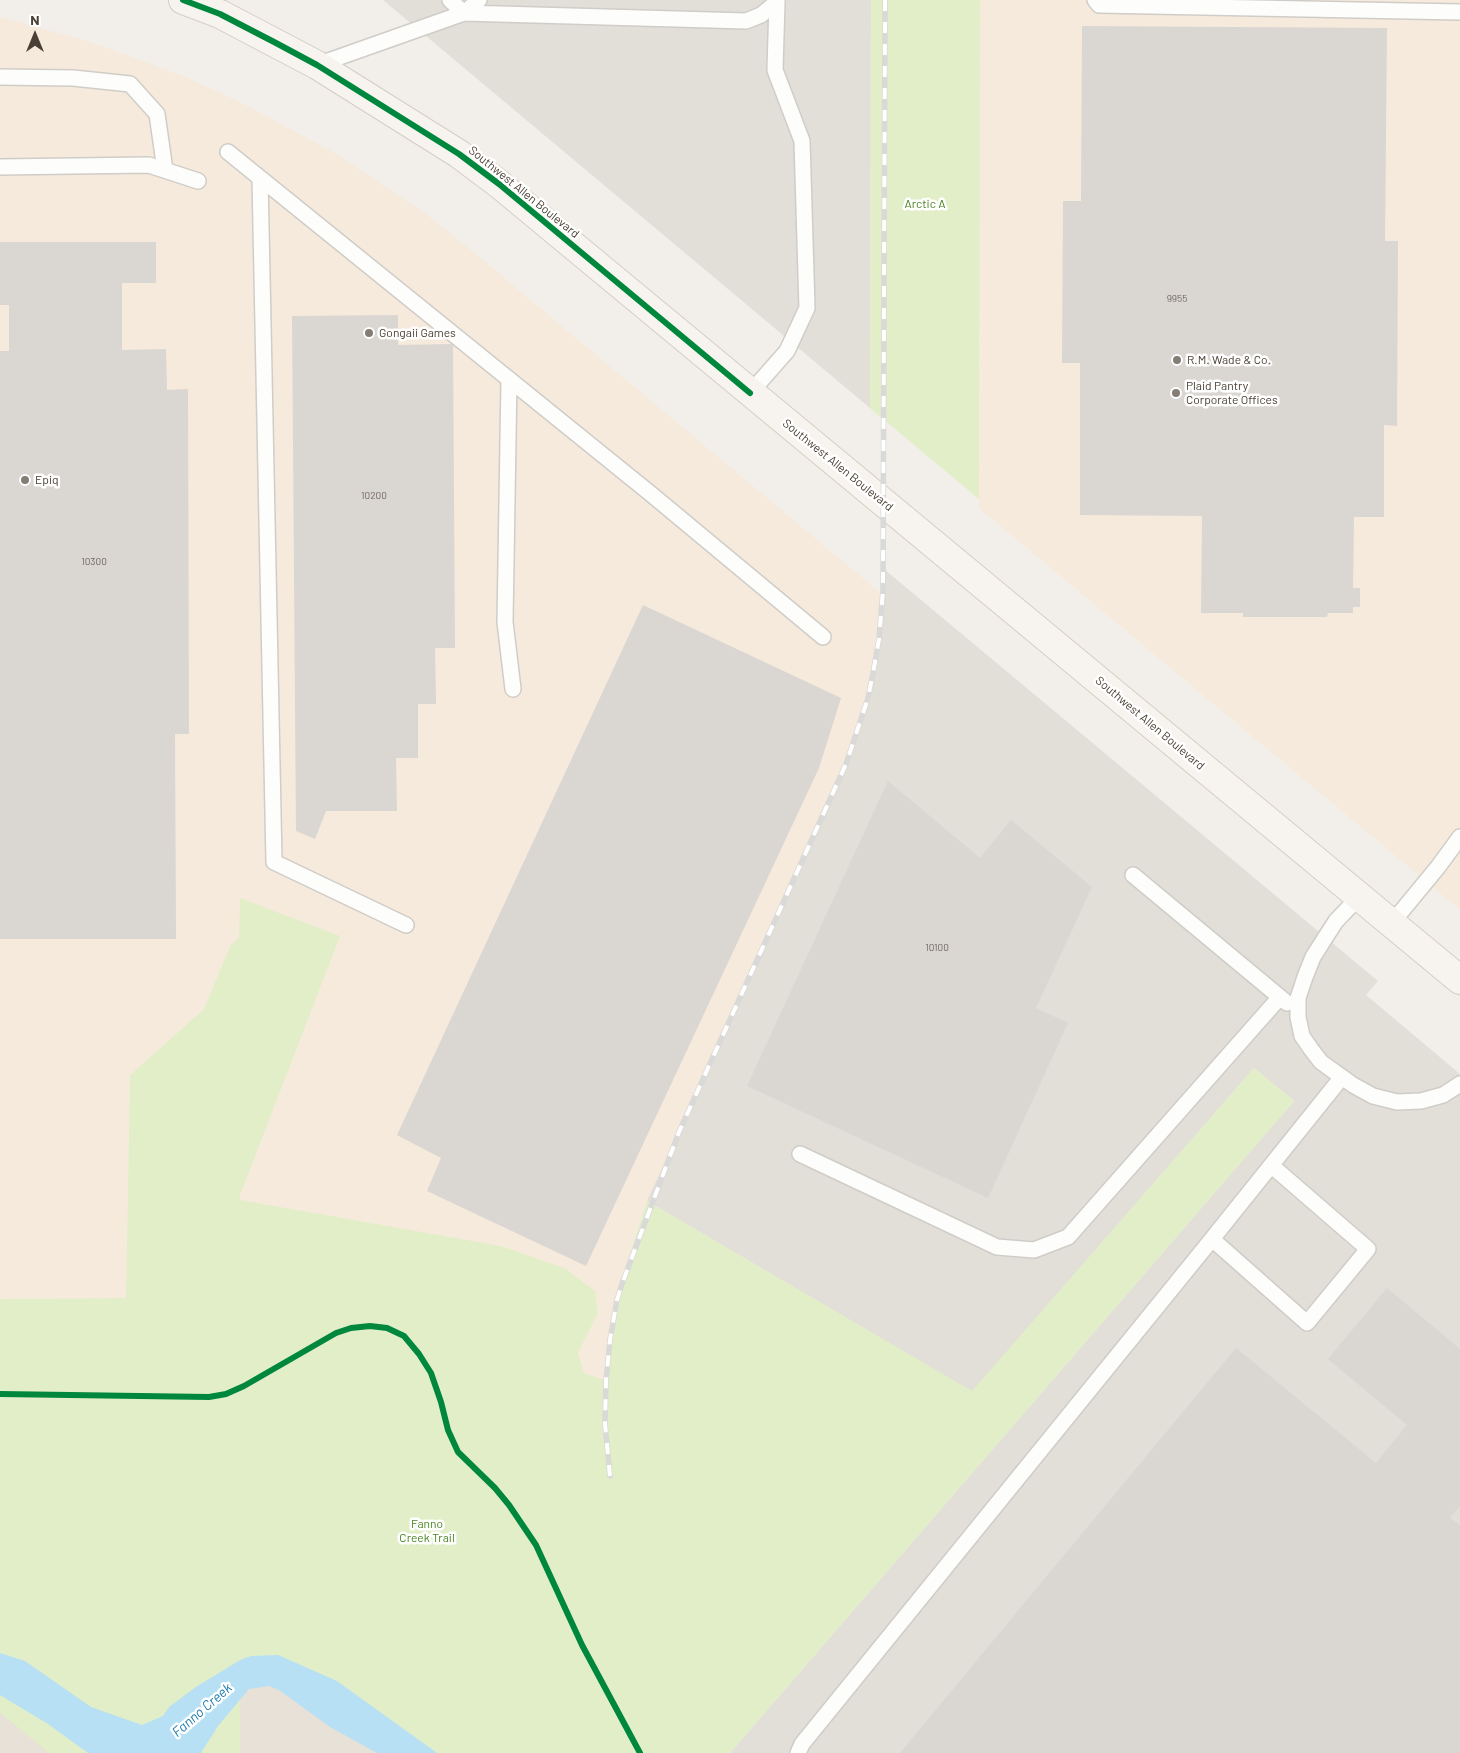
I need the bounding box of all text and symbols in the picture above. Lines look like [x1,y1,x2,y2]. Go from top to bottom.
north arrow [10,10,60,60]
text: N [30,11,40,28]
street label: Southwest Allen Boulevard [466,143,582,241]
park label: Arctic A [904,197,946,211]
house number: 9955 [1167,293,1187,305]
place label: Gongaii Games [379,326,456,340]
marker: Gongaii Games [363,327,375,339]
place label: R.M. Wade & Co. [1187,353,1271,367]
marker: R.M. Wade & Co. [1171,354,1183,366]
place label: Plaid Pantry Corporate Offices [1186,379,1278,407]
marker: Plaid Pantry Corporate Offices [1170,387,1182,399]
street label: Southwest Allen Boulevard [780,416,896,514]
place label: Epiq [35,473,59,487]
marker: Epiq [19,474,31,486]
house number: 10200 [361,490,387,502]
house number: 10300 [81,556,107,568]
street label: Southwest Allen Boulevard [1092,673,1208,773]
house number: 10100 [925,942,949,954]
park label: Fanno Creek Trail [399,1517,455,1545]
water label: Fanno Creek [169,1679,235,1741]

